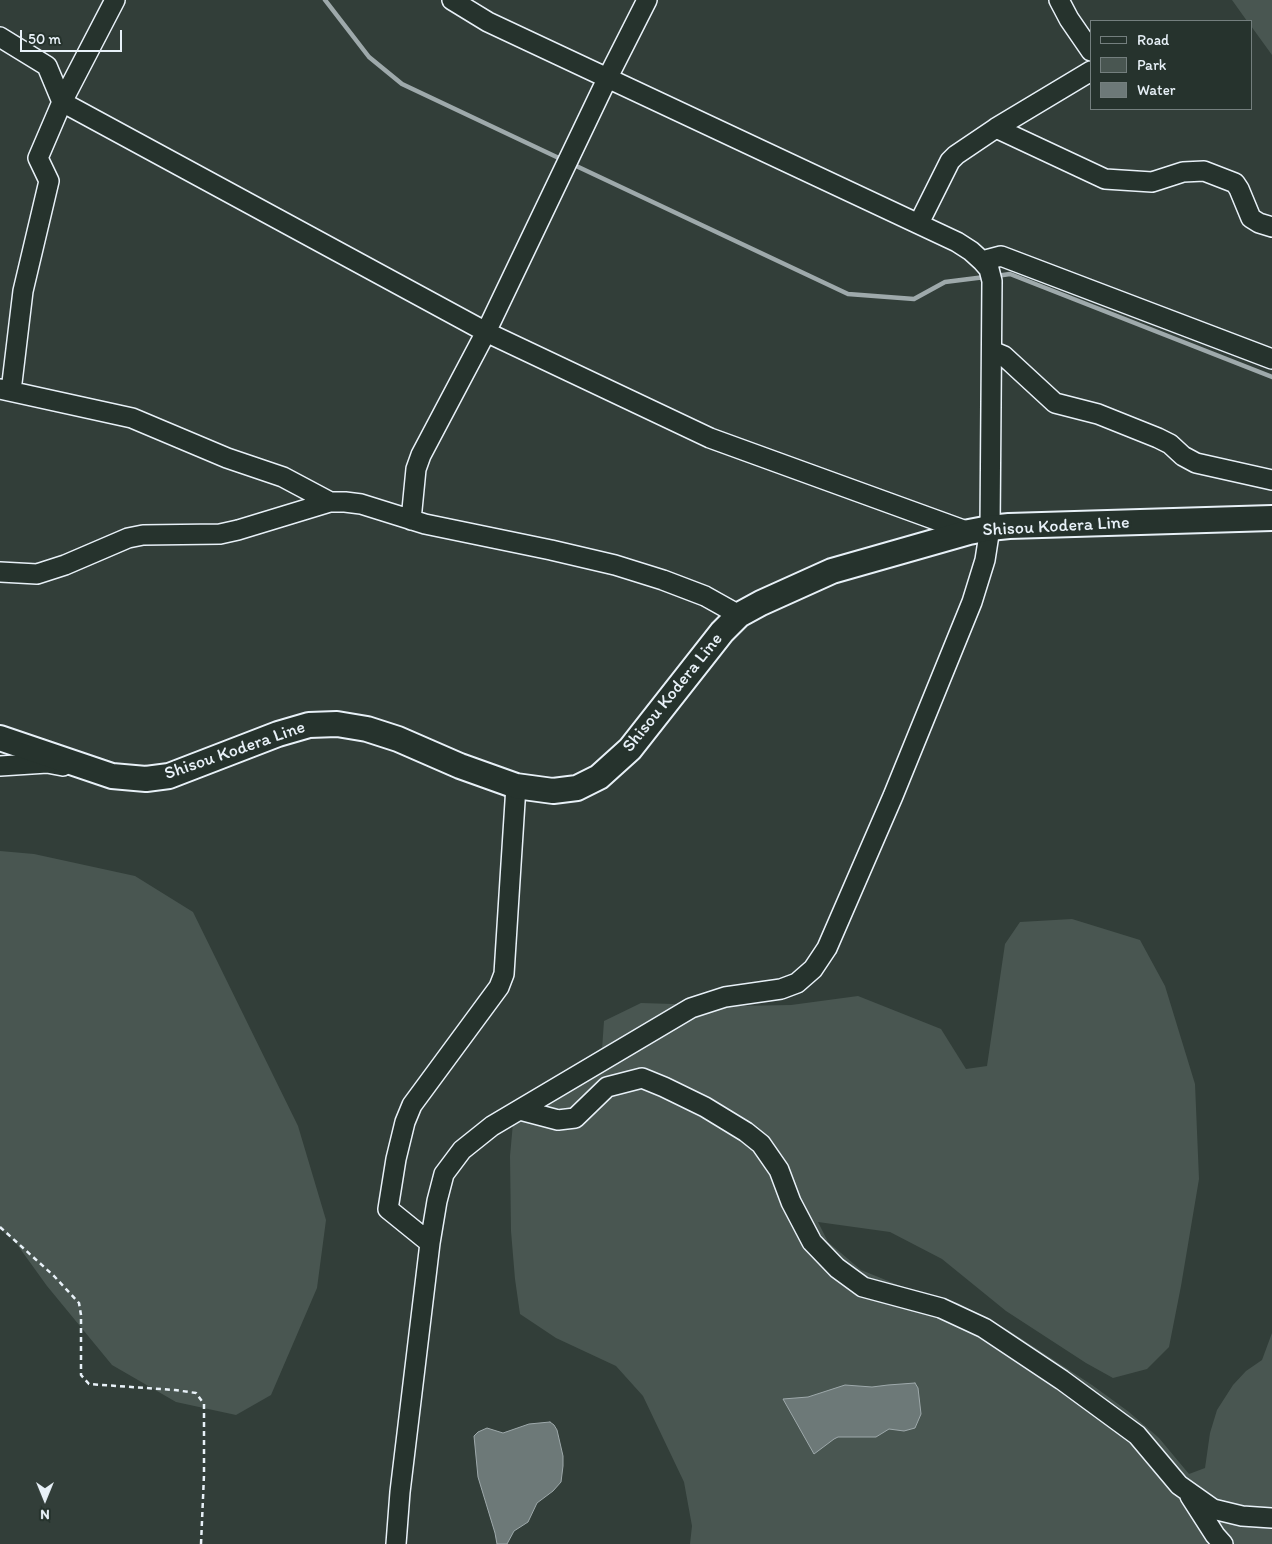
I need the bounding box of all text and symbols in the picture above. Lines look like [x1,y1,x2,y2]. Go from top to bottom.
scale bar [22,20,125,52]
legend [1090,20,1252,110]
text: 50 m [28,30,61,48]
text: Road [1137,31,1169,49]
text: Park [1137,56,1167,74]
text: Water [1137,81,1175,99]
street label: Shisou Kodera Line [982,512,1130,542]
street label: Shisou Kodera Line [618,629,728,757]
street label: Shisou Kodera Line [162,717,308,785]
north arrow [20,1474,70,1524]
text: N [40,1506,50,1523]

